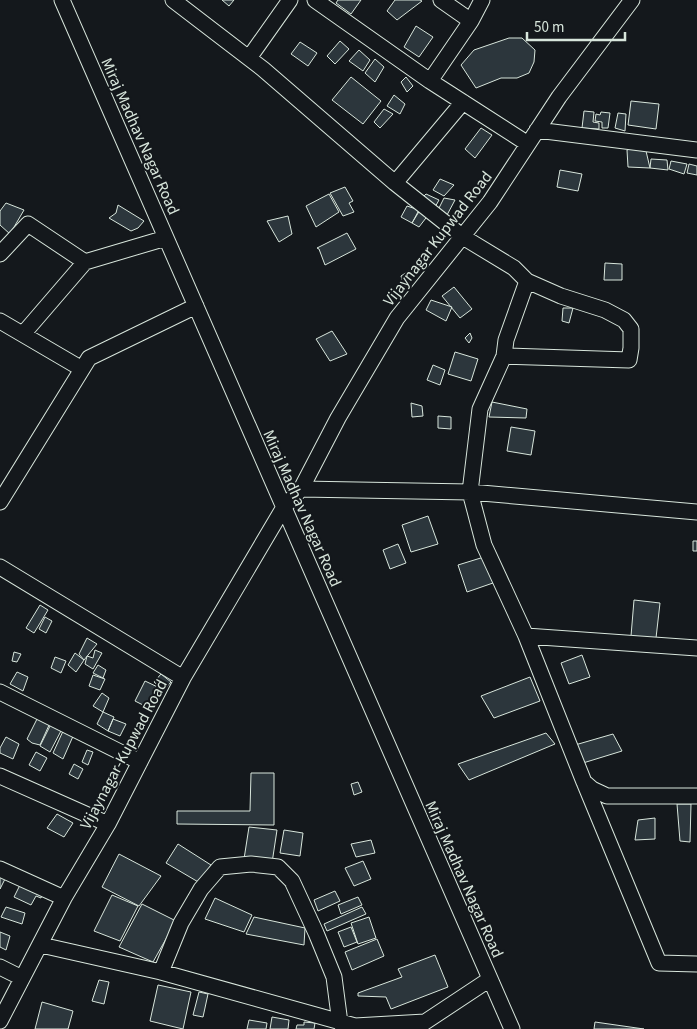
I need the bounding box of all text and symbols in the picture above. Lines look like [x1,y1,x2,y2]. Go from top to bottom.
scale bar [527,10,624,42]
text: 50 m [534,17,564,38]
street label: Miraj Madhav Nagar Road [96,55,185,218]
street label: Vijaynagar Kupwad Road [378,167,497,311]
street label: Miraj Madhav Nagar Road [258,427,347,590]
street label: Vijaynagar-Kupwad Road [75,676,173,833]
street label: Miraj Madhav Nagar Road [420,798,509,961]

